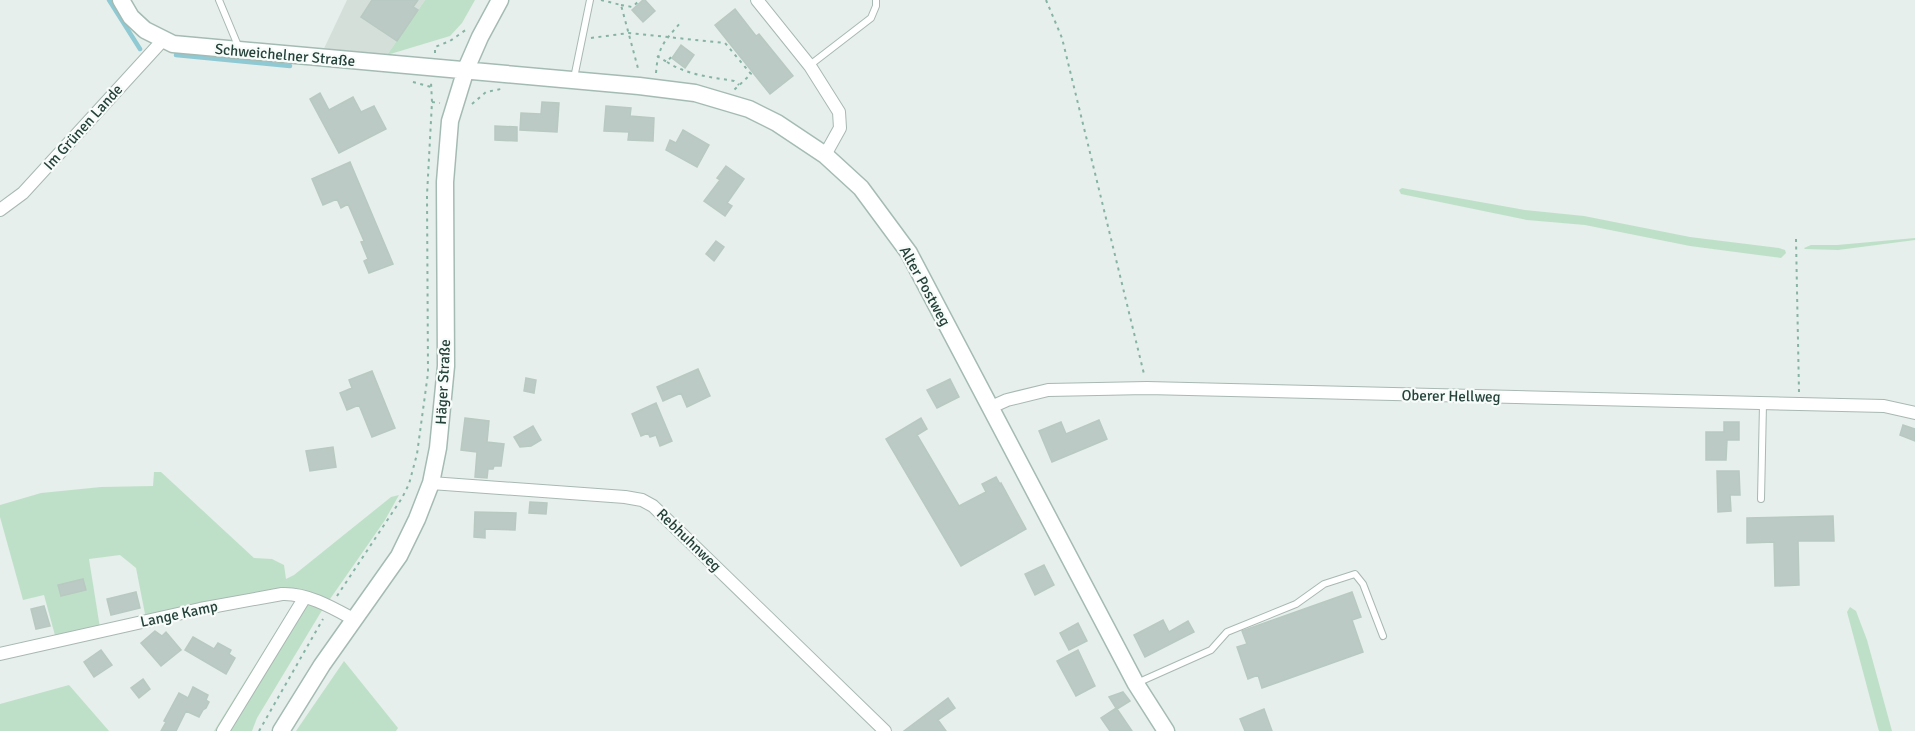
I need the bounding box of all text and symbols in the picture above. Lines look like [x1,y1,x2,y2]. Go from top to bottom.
street label: Schweichelner Straße [214,40,356,70]
street label: Im Grünen Lande [40,80,126,174]
street label: Alter Postweg [896,243,954,329]
street label: Häger Straße [432,339,454,425]
street label: Oberer Hellweg [1401,386,1501,406]
street label: Rebhuhnweg [653,505,725,575]
street label: Lange Kamp [139,597,219,631]

